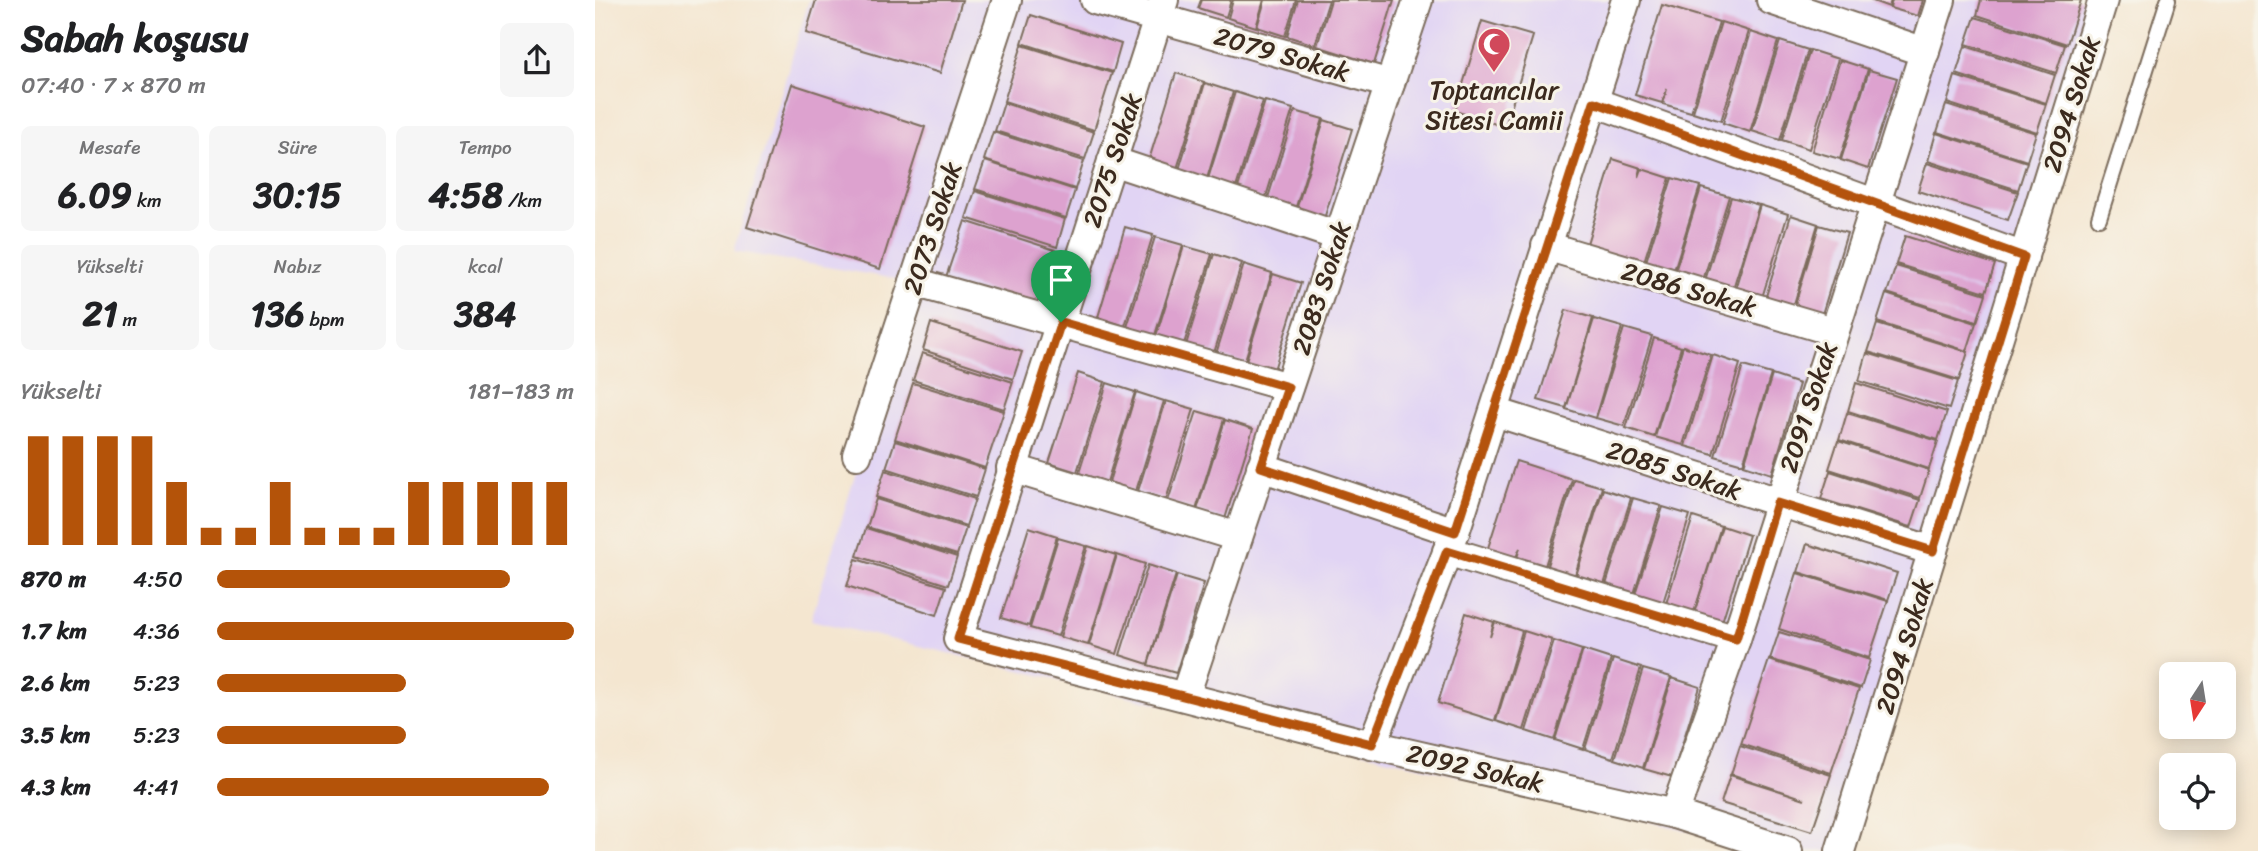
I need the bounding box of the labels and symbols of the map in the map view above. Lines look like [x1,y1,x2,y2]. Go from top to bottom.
street label: 2079 Sokak [1209,13,1355,95]
mosque icon: Toptancılar Sitesi Camii [1475,25,1513,74]
street label: 2094 Sokak [2028,30,2114,178]
place label: Toptancılar Sitesi Camii [1425,67,1564,143]
street label: 2075 Sokak [1069,87,1155,233]
street label: 2073 Sokak [889,155,975,300]
street label: 2083 Sokak [1278,215,1364,361]
street label: 2086 Sokak [1616,248,1762,330]
pin [1031,250,1091,322]
street label: 2091 Sokak [1765,335,1851,479]
street label: 2085 Sokak [1600,426,1748,514]
street label: 2094 Sokak [1861,572,1947,720]
north arrow [2159,662,2237,738]
street label: 2092 Sokak [1402,730,1548,806]

